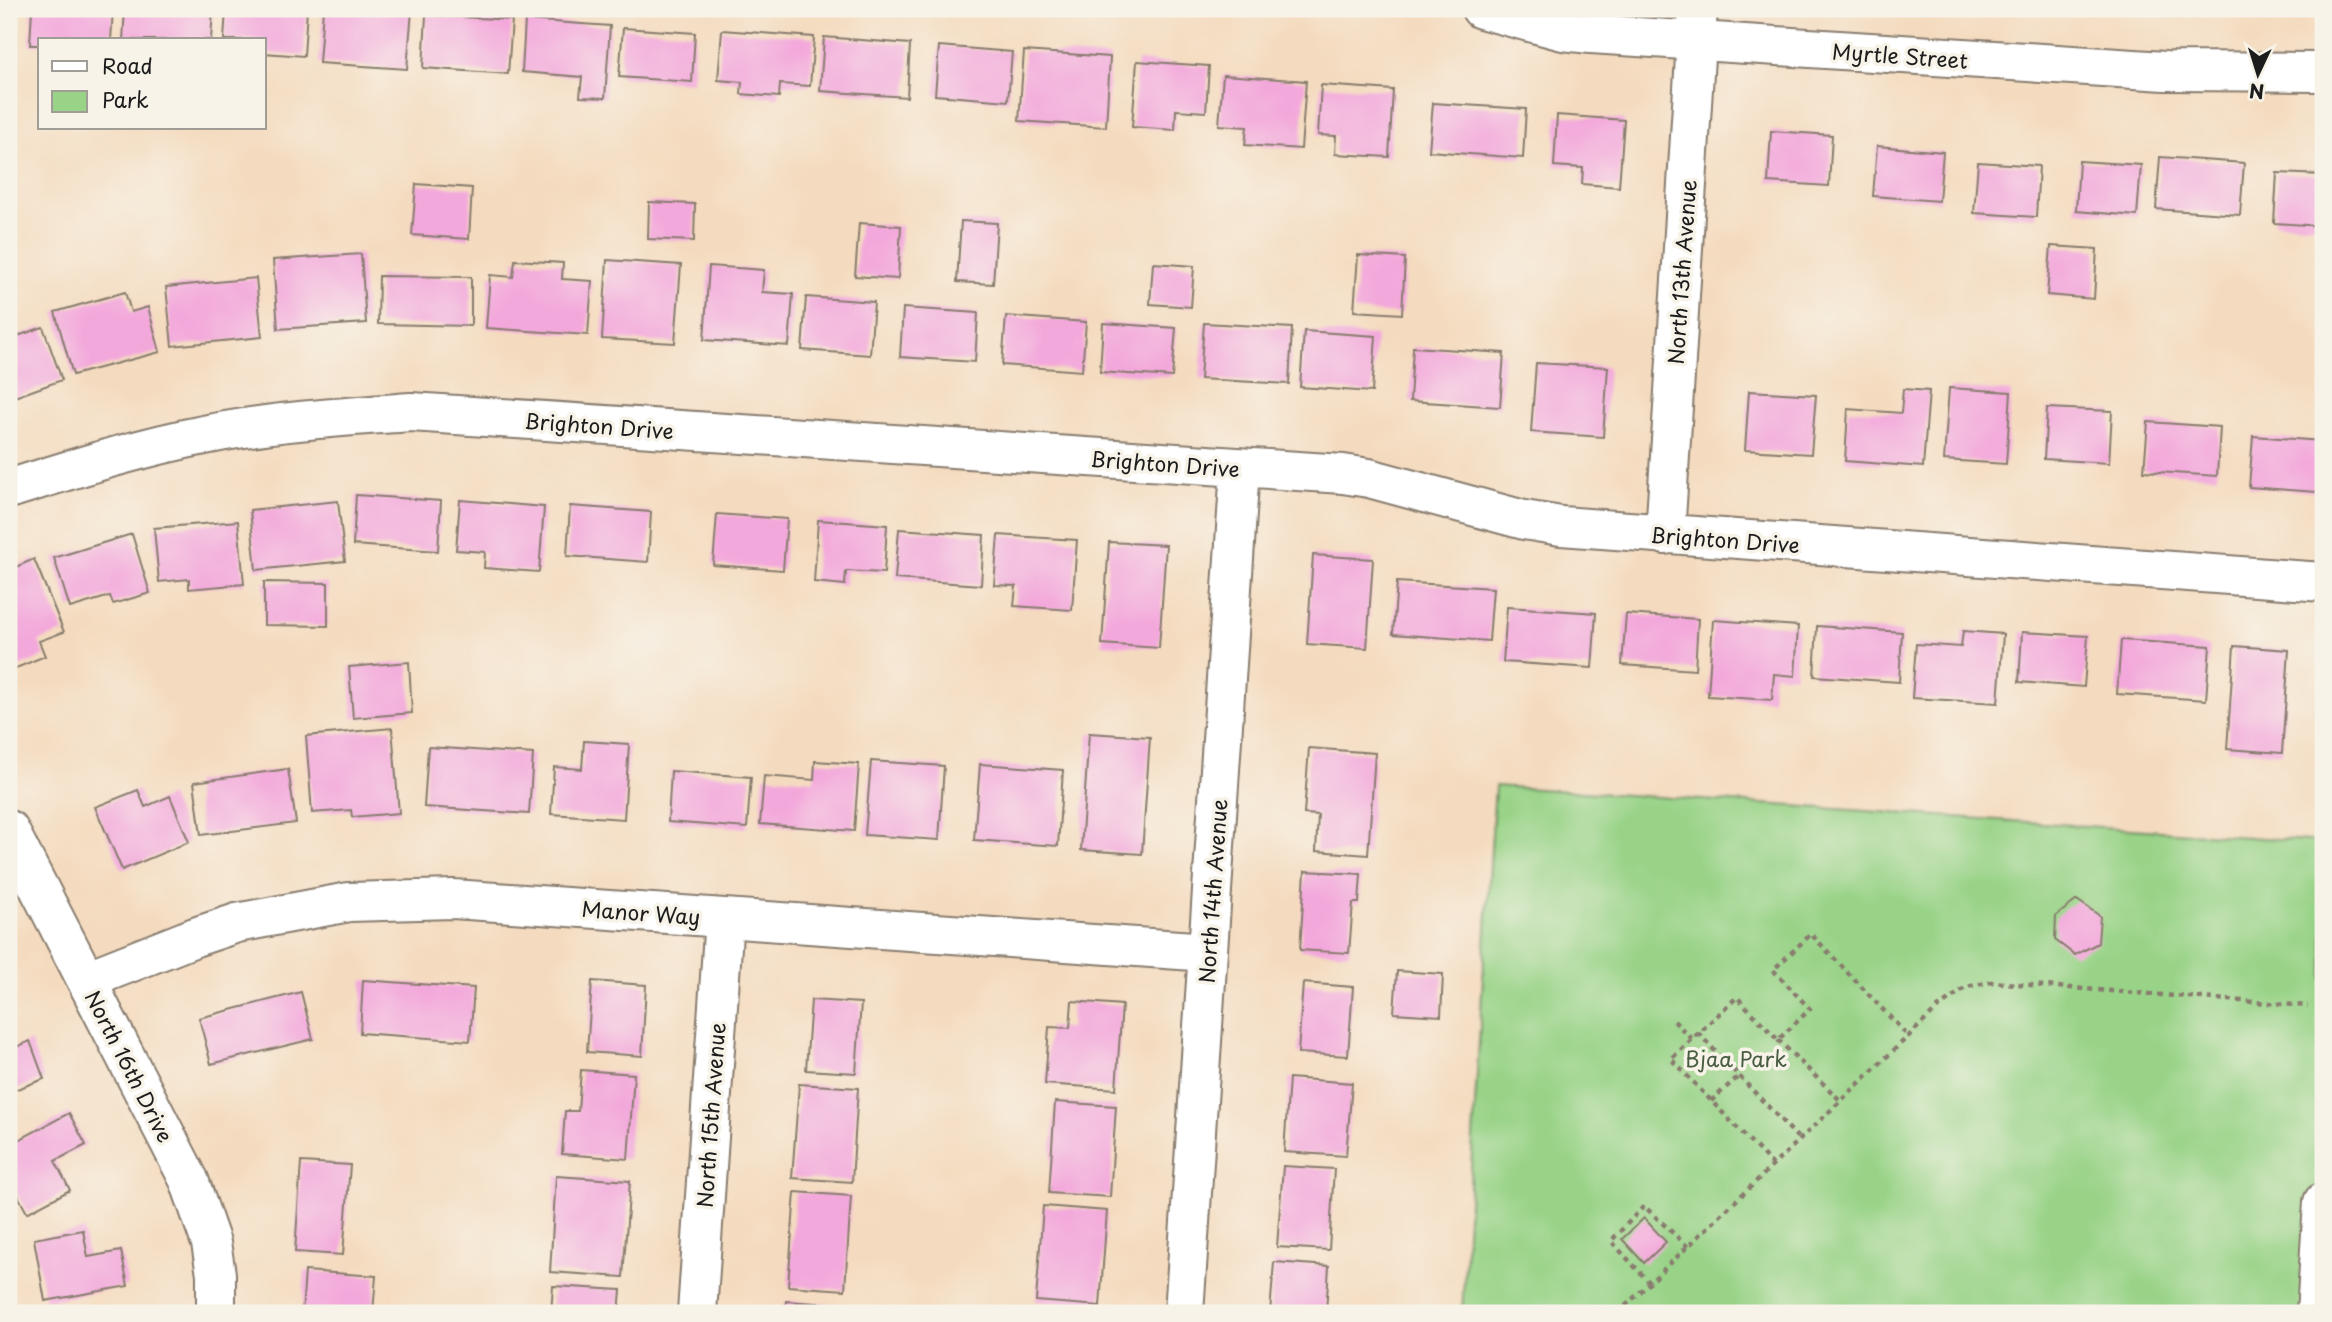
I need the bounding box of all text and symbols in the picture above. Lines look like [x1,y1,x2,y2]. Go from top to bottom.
street label: Myrtle Street [1831,34,1969,76]
legend [38,38,266,130]
north arrow [2224,38,2294,108]
text: Road [102,49,153,81]
text: N [2248,77,2265,106]
text: Park [102,83,149,115]
street label: North 13th Avenue [1659,179,1703,365]
street label: Brighton Drive [523,404,675,446]
street label: Brighton Drive [1089,442,1241,484]
street label: Brighton Drive [1649,518,1801,560]
street label: North 14th Avenue [1190,798,1234,984]
street label: Manor Way [580,892,702,932]
street label: North 16th Drive [78,984,182,1148]
street label: North 15th Avenue [688,1021,732,1209]
park label: Bjaa Park [1685,1042,1787,1074]

